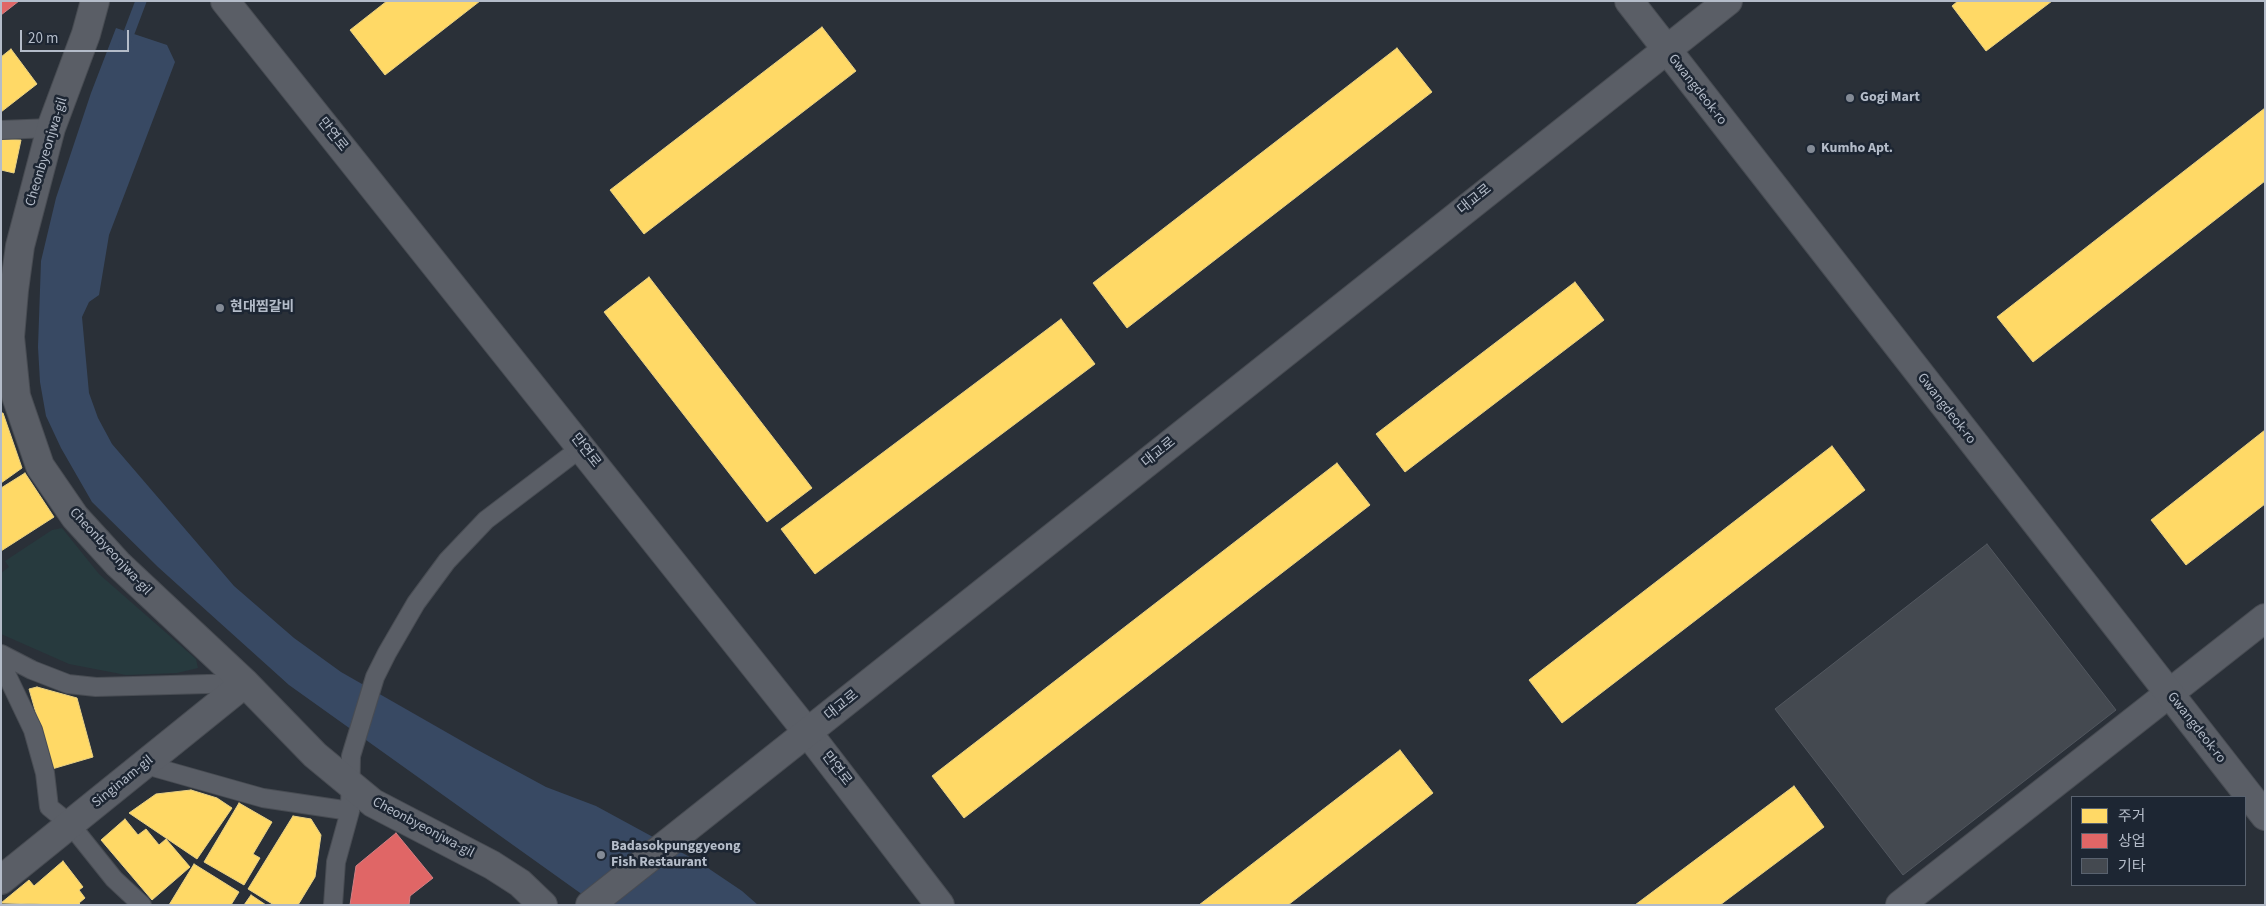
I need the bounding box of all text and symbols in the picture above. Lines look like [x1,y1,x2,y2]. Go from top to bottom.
scale bar [22,20,131,52]
text: 20 m [28,28,58,49]
street label: Gwangdeok-ro [1664,51,1730,129]
place label: Gogi Mart [1860,90,1920,106]
marker: Gogi Mart [1844,92,1856,104]
street label: Cheonbyeonjwa-gil [22,95,72,209]
street label: 만연로 [313,115,351,155]
place label: Kumho Apt. [1821,141,1893,157]
marker: Kumho Apt. [1805,143,1817,155]
street label: 대교로 [1455,181,1495,219]
place label: 현대찜갈비 [230,300,294,316]
marker: 현대찜갈비 [214,302,226,314]
street label: Gwangdeok-ro [1913,370,1979,448]
street label: 만연로 [566,431,604,471]
street label: 대교로 [1139,434,1179,472]
street label: Cheonbyeonjwa-gil [65,505,155,599]
street label: 대교로 [822,687,862,725]
street label: Gwangdeok-ro [2163,689,2229,767]
street label: 만연로 [817,749,855,789]
street label: Singinam-gil [89,752,157,812]
street label: Cheonbyeonjwa-gil [369,794,477,862]
legend [2071,796,2246,886]
text: 주거 [2118,806,2146,827]
text: 상업 [2118,831,2146,852]
place label: Badasokpunggyeong Fish Restaurant [611,839,741,872]
marker: Badasokpunggyeong Fish Restaurant [595,849,607,861]
text: 기타 [2118,856,2146,877]

